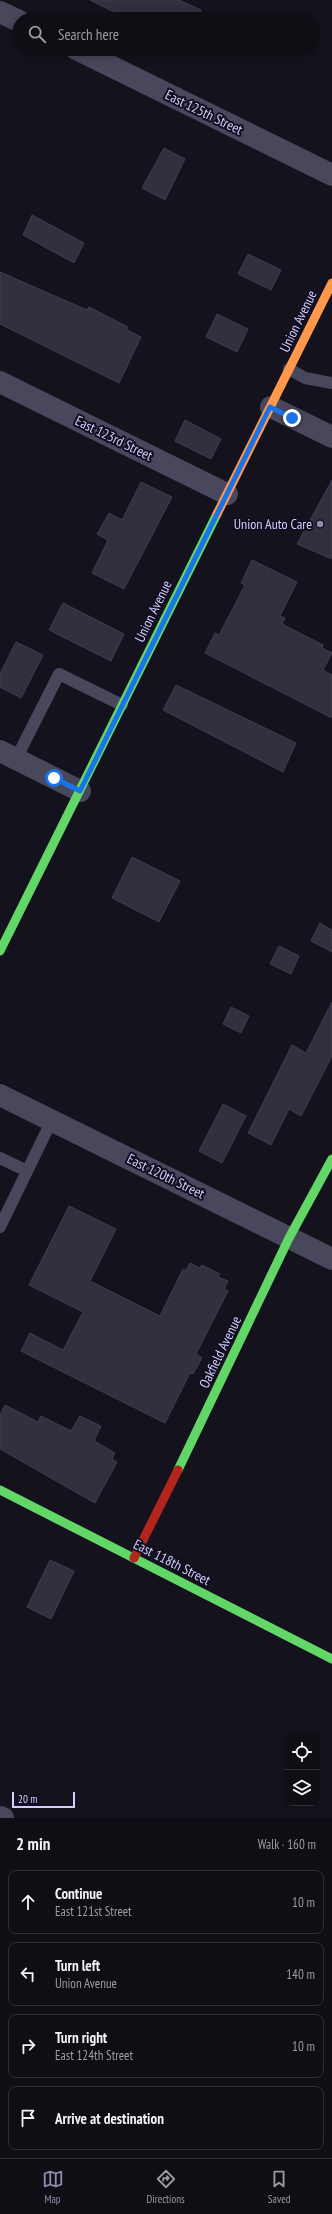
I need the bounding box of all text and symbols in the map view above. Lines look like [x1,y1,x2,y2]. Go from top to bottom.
search box [12,12,320,56]
icon: search [26,23,48,45]
text: Search here [58,25,119,44]
street label: East 125th Street [162,85,246,139]
street label: Union Avenue [275,287,321,355]
route end [283,409,301,427]
street label: East 123rd Street [72,412,156,465]
place label: Union Auto Care [234,515,312,533]
marker: Union Auto Care [315,519,325,529]
street label: Union Avenue [130,577,176,645]
route start [45,769,63,787]
street label: East 120th Street [124,1149,208,1203]
street label: Oakfield Avenue [195,1313,245,1391]
street label: East 118th Street [130,1535,214,1589]
map controls [284,1734,320,1806]
button: locate [284,1734,320,1770]
button: layers [284,1770,320,1806]
scale bar [12,1790,75,1809]
text: 20 m [18,1792,37,1806]
text: 2 min [16,1833,50,1855]
text: Walk · 160 m [258,1836,316,1853]
text: Continue [55,1884,102,1903]
icon: ahead [17,1891,39,1913]
text: 10 m [292,1894,315,1911]
text: East 121st Street [55,1903,132,1920]
text: Turn left [55,1956,100,1975]
icon: left [17,1963,39,1985]
text: 140 m [286,1966,315,1983]
text: Union Avenue [55,1975,117,1992]
text: Turn right [55,2028,107,2047]
icon: right [17,2035,39,2057]
text: 10 m [292,2038,315,2055]
text: East 124th Street [55,2047,133,2064]
icon: arrive [17,2107,39,2129]
text: Arrive at destination [55,2109,164,2128]
tab: Map [42,2168,64,2206]
tab: Directions [147,2168,185,2206]
tab: Saved [268,2168,290,2206]

